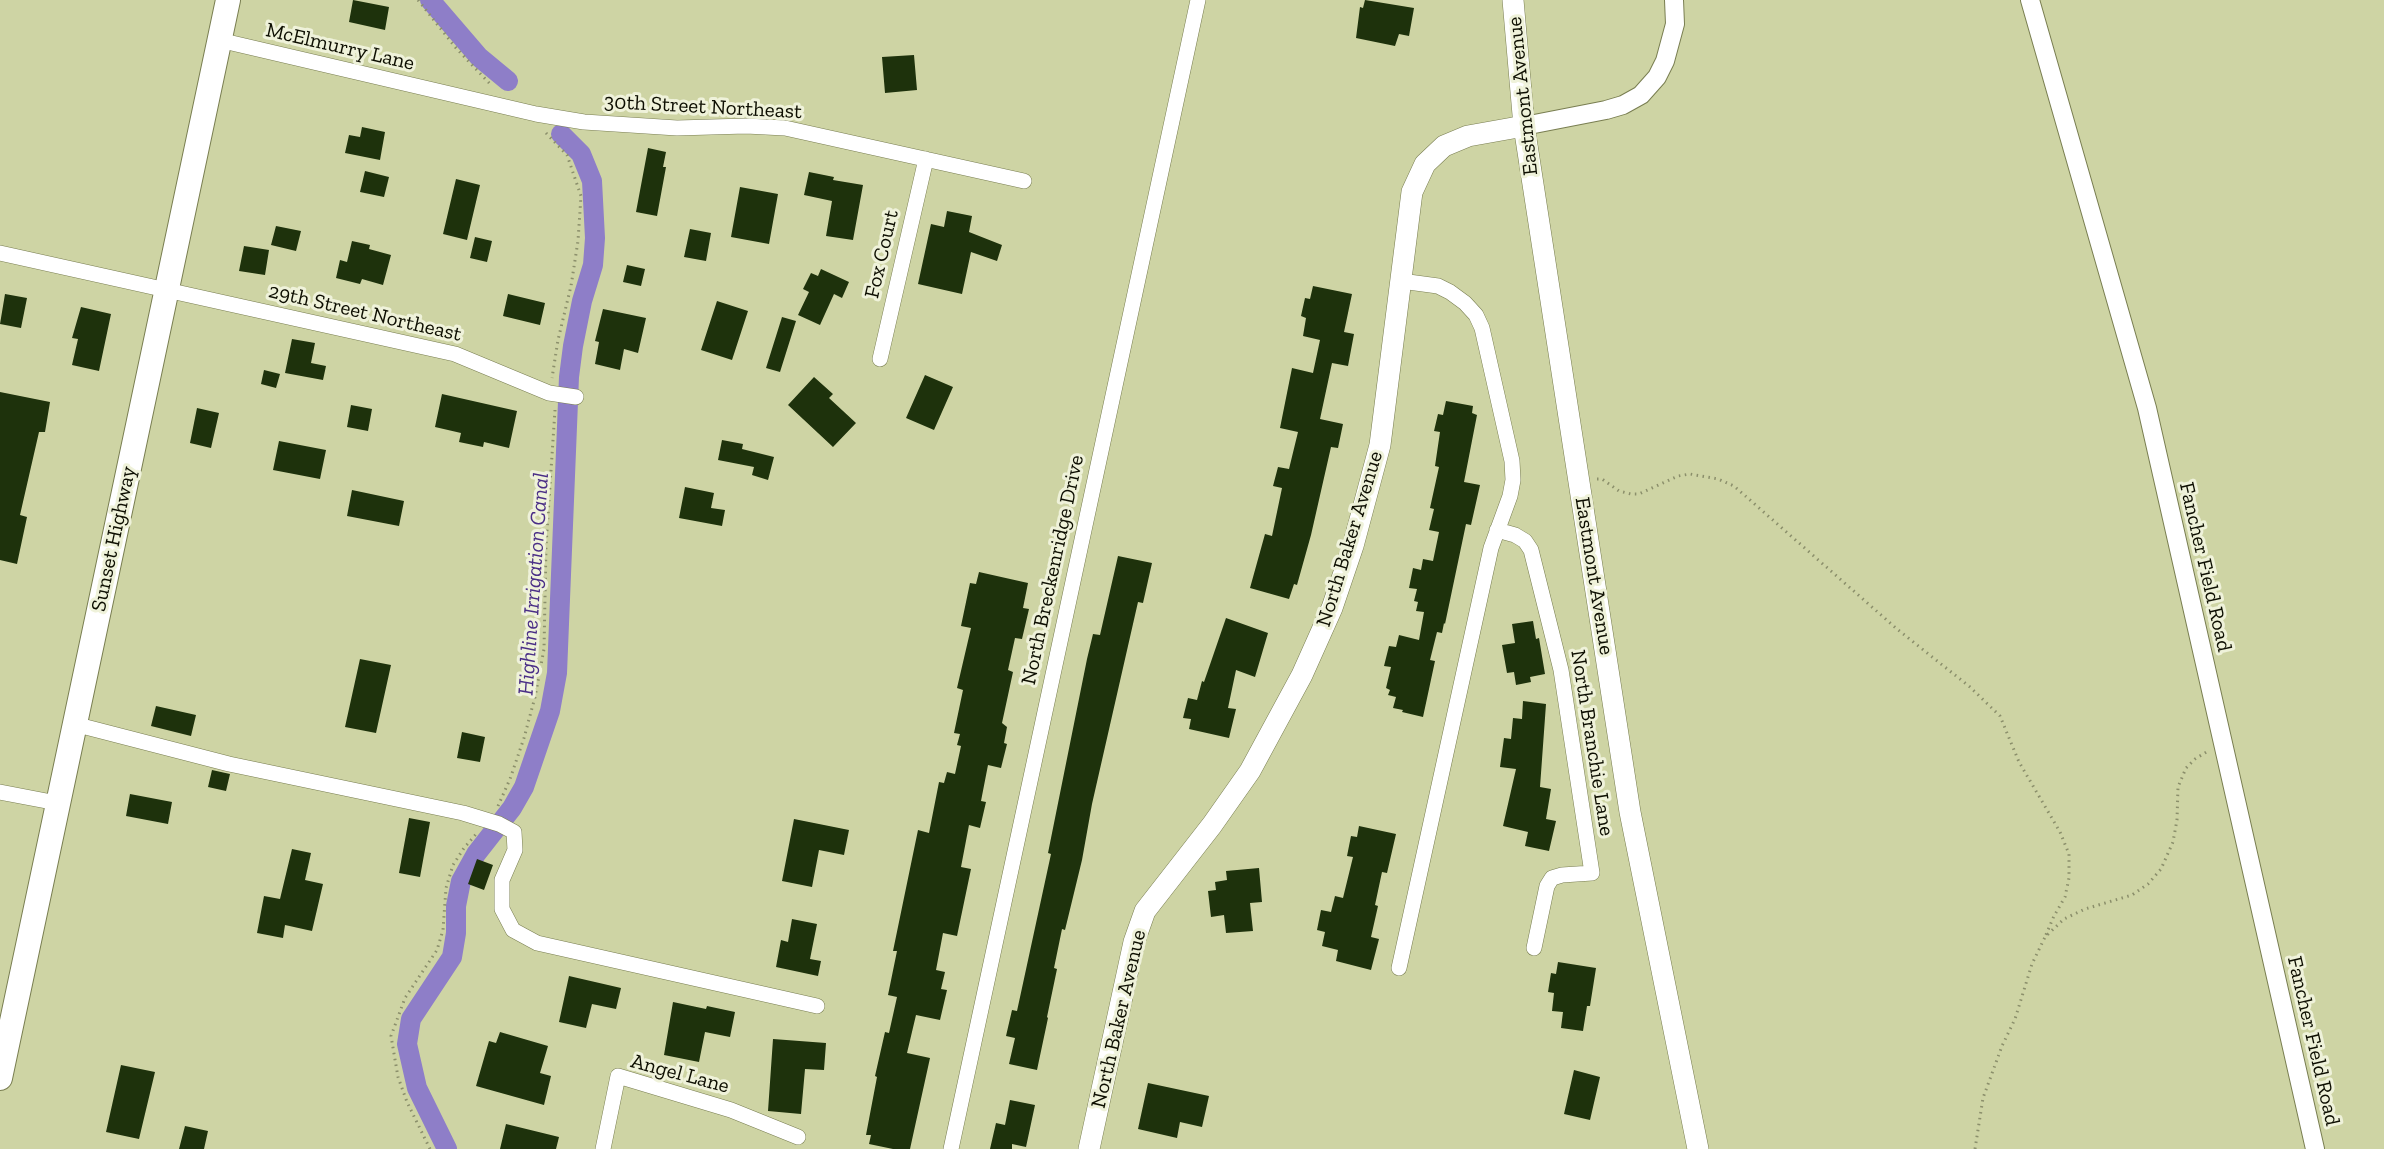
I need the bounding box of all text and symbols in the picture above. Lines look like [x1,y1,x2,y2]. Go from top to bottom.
street label: Eastmont Avenue [1502,15,1544,177]
street label: McElmurry Lane [263,18,417,76]
street label: 30th Street Northeast [603,89,803,125]
street label: Fox Court [860,207,904,301]
street label: 29th Street Northeast [266,279,464,347]
street label: North Baker Avenue [1311,448,1389,630]
street label: North Breckenridge Drive [1016,453,1090,687]
street label: Sunset Highway [86,464,142,614]
water label: Highline Irrigation Canal [513,472,555,696]
street label: Fancher Field Road [2173,480,2237,654]
street label: Eastmont Avenue [1569,495,1619,657]
street label: North Branchie Lane [1565,648,1619,838]
street label: North Baker Avenue [1086,927,1152,1111]
street label: Fancher Field Road [2281,954,2345,1128]
street label: Angel Lane [628,1049,732,1099]

